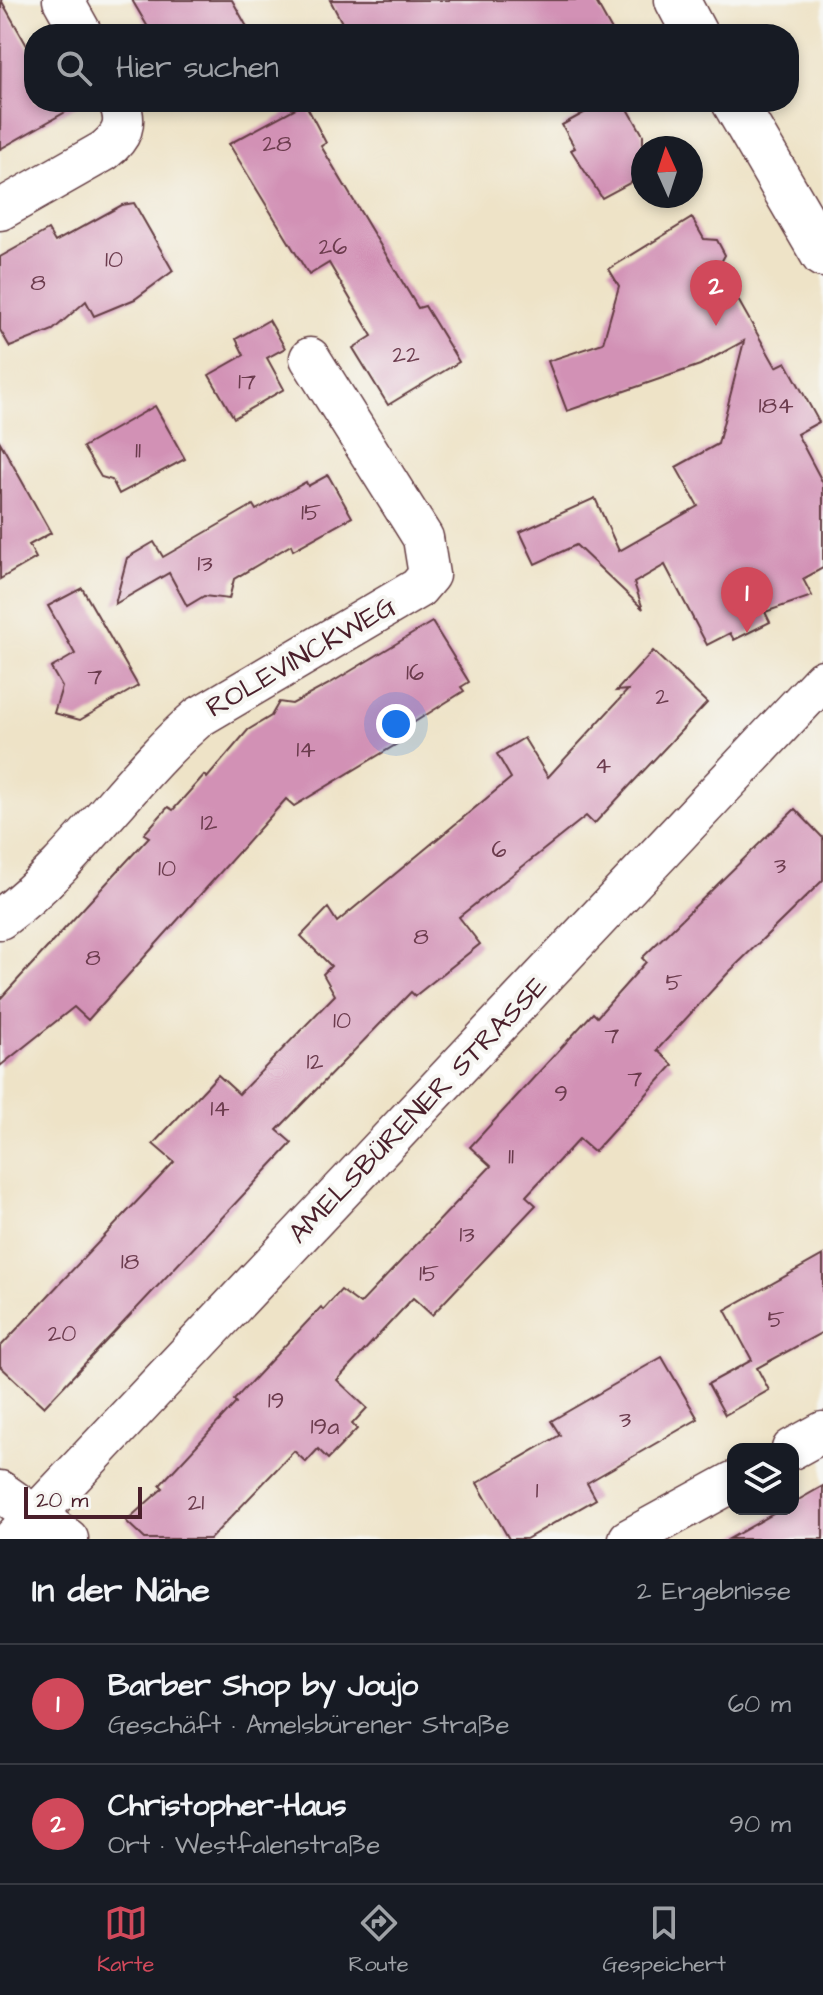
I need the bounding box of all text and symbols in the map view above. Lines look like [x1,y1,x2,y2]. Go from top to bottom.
search box [24,24,799,112]
icon: search [52,46,96,90]
text: Hier suchen [116,47,279,89]
house number: 28 [262,127,292,161]
north arrow [631,136,703,208]
house number: 26 [319,230,347,264]
house number: 10 [105,243,123,277]
pin: 2 [690,260,742,326]
house number: 8 [30,266,46,300]
house number: 22 [392,338,420,372]
house number: 17 [238,365,256,399]
house number: 184 [759,389,793,423]
house number: 11 [135,434,141,468]
house number: 15 [301,496,321,530]
house number: 13 [197,547,213,581]
pin: 1 [721,567,773,633]
street label: ROLEVINCKWEG [199,587,403,727]
house number: 16 [406,656,424,690]
house number: 7 [88,660,103,694]
house number: 2 [655,680,669,714]
your location [376,704,416,744]
house number: 14 [296,733,316,767]
house number: 4 [595,749,611,783]
house number: 12 [201,806,218,840]
house number: 6 [491,833,507,867]
house number: 3 [774,849,786,883]
house number: 10 [158,852,176,886]
house number: 8 [413,920,429,954]
house number: 8 [85,941,101,975]
house number: 5 [666,966,683,1000]
street label: AMELSBÜRENER STRASSE [279,967,557,1252]
house number: 10 [333,1004,351,1038]
house number: 7 [605,1019,620,1053]
house number: 12 [307,1045,324,1079]
house number: 7 [628,1062,643,1096]
house number: 9 [554,1077,568,1111]
house number: 14 [210,1092,230,1126]
house number: 11 [508,1140,514,1174]
house number: 13 [459,1218,475,1252]
house number: 18 [121,1245,139,1279]
house number: 15 [419,1257,439,1291]
house number: 5 [768,1303,785,1337]
house number: 20 [48,1317,76,1351]
house number: 19 [268,1384,284,1418]
house number: 3 [619,1403,631,1437]
house number: 19a [311,1410,339,1444]
map controls [727,1443,799,1515]
button: layers [727,1443,799,1515]
house number: 1 [535,1474,539,1508]
scale bar [24,1483,142,1519]
text: 20 m [36,1485,88,1516]
house number: 21 [188,1486,204,1520]
text: In der Nähe [32,1567,210,1615]
text: 2 Ergebnisse [637,1573,791,1609]
text: Barber Shop by Joujo [108,1665,418,1707]
text: 1 [56,1686,60,1722]
text: 60 m [728,1686,791,1722]
text: Geschäft · Amelsbürener Straße [108,1707,510,1743]
text: Christopher-Haus [108,1785,347,1827]
text: 2 [51,1806,65,1842]
text: 90 m [729,1806,791,1842]
text: Ort · Westfalenstraße [108,1827,380,1863]
tab: Karte [97,1901,154,1980]
tab: Route [349,1901,409,1980]
tab: Gespeichert [603,1901,726,1980]

